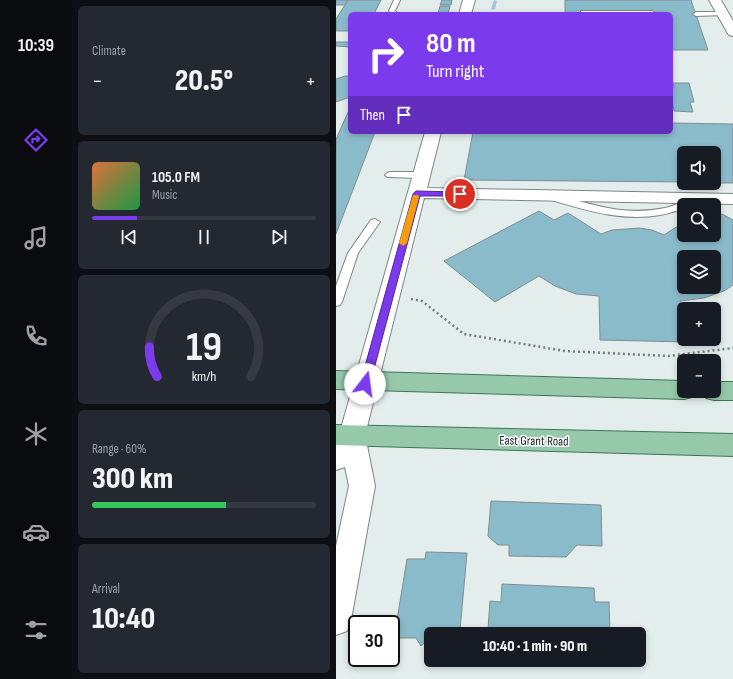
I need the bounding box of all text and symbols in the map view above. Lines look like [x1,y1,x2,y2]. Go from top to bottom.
text: 80 m [426,27,475,60]
icon: right [360,28,412,80]
text: 10:39 [18,35,54,56]
text: Climate [92,43,126,59]
text: Turn right [426,61,484,82]
text: 20.5° [175,63,233,99]
text: − [92,68,103,95]
text: + [305,68,316,95]
icon: arrive [393,104,415,126]
text: Then [360,106,385,125]
icon: directions [22,126,50,154]
map controls [677,146,721,398]
button: sound [677,146,721,190]
text: 105.0 FM [152,168,200,187]
pin [443,177,477,211]
icon: arrive [449,183,471,205]
text: Music [152,187,177,203]
button: search [677,198,721,242]
icon: music [22,224,50,252]
icon: previous [118,226,140,248]
icon: pause [193,226,215,248]
icon: next [268,226,290,248]
button: layers [677,250,721,294]
button: + [677,302,721,346]
icon: phone [22,322,50,350]
text: 19 [186,323,222,372]
button: − [677,354,721,398]
position arrow [344,363,386,405]
text: km/h [192,368,216,385]
icon: climate [22,420,50,448]
street label: East Grant Road [499,432,569,450]
text: Range · 60% [92,441,146,457]
text: 300 km [92,461,173,497]
icon: car [22,518,50,546]
text: Arrival [92,581,120,597]
text: 10:40 [92,601,155,637]
speed limit sign: 30 [348,615,400,667]
icon: filters [22,616,50,644]
text: 10:40 · 1 min · 90 m [483,637,587,656]

